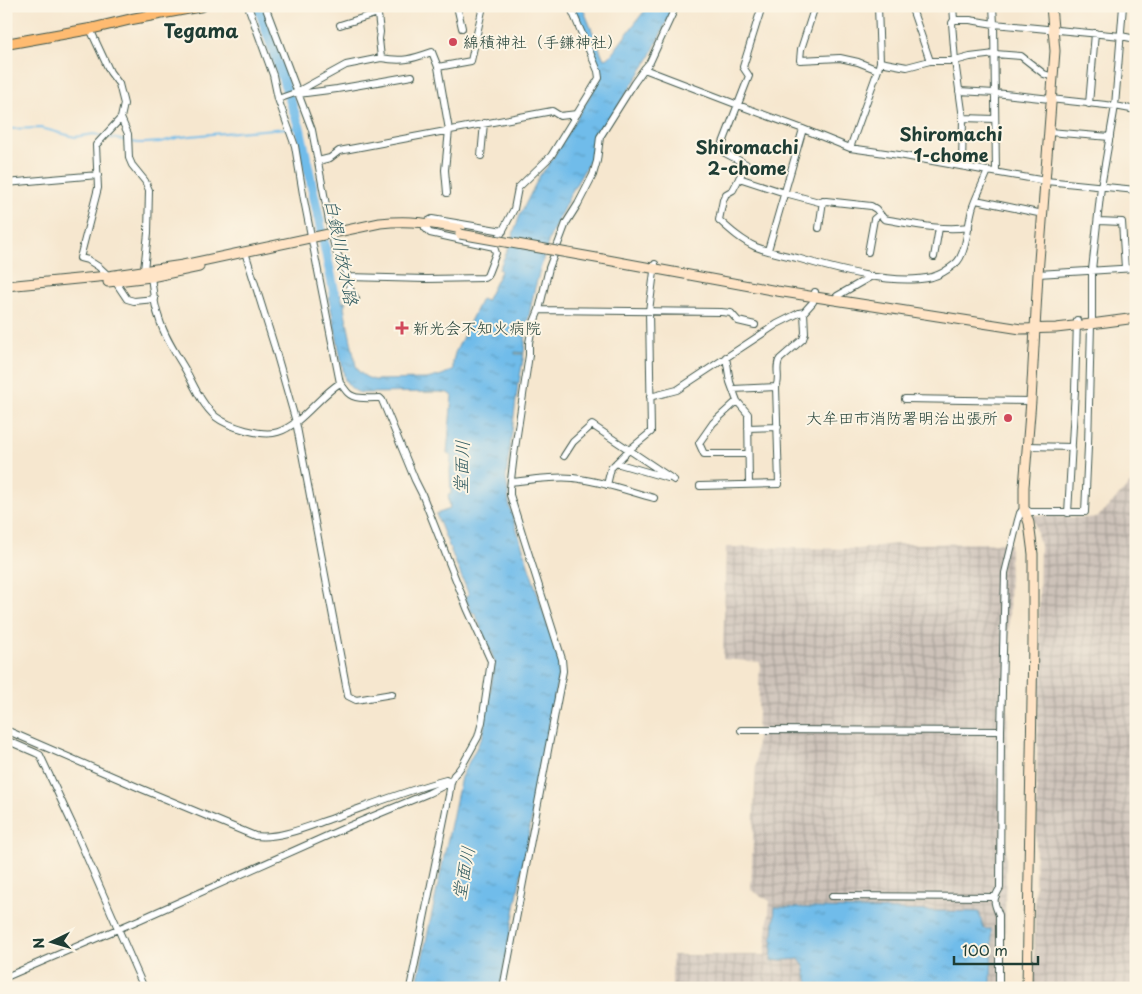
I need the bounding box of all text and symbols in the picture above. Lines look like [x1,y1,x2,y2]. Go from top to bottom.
district label: Tegama [164,16,238,44]
place label: 綿積神社（手鎌神社） [463,29,623,53]
marker: 綿積神社（手鎌神社） [447,36,459,48]
district label: Shiromachi 1-chome [900,120,1002,168]
district label: Shiromachi 2-chome [696,133,798,181]
water label: 白銀川放水路 [319,196,366,308]
place label: 新光会不知火病院 [413,315,541,339]
marker: 新光会不知火病院 [395,321,409,335]
place label: 大牟田市消防署明治出張所 [806,405,998,429]
marker: 大牟田市消防署明治出張所 [1002,412,1014,424]
water label: 堂面川 [446,439,475,494]
water label: 堂面川 [444,844,481,902]
north arrow [28,916,78,966]
scale bar [954,934,1038,966]
text: N [28,937,49,950]
text: 100 m [962,938,1008,961]

